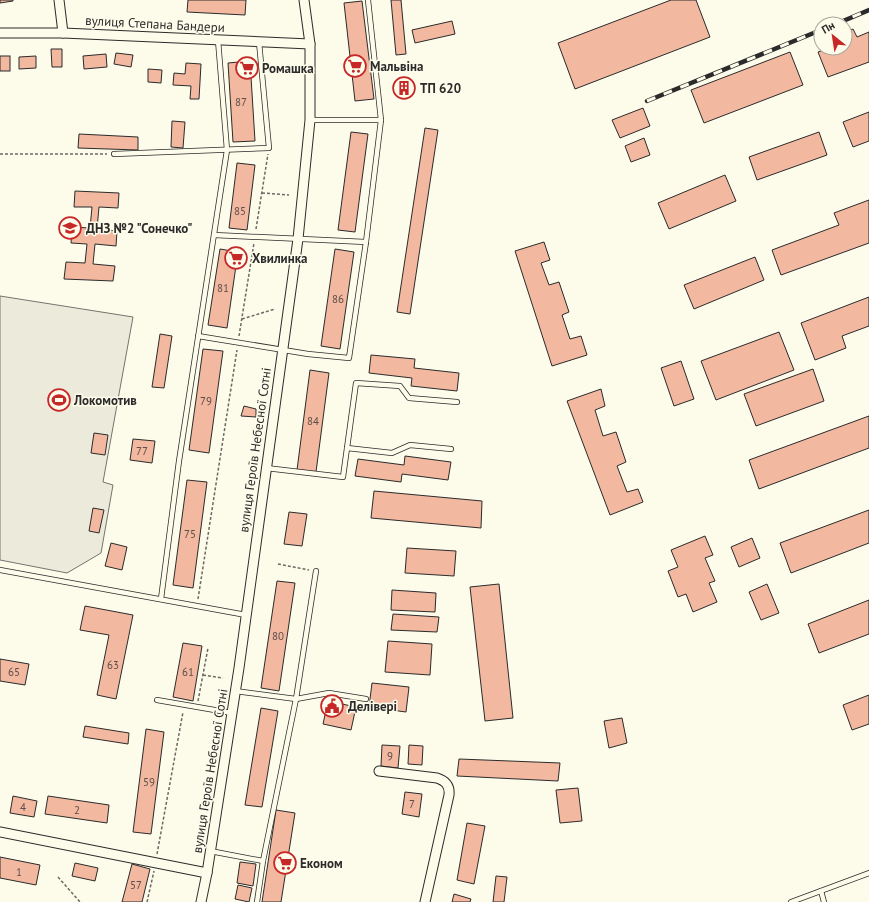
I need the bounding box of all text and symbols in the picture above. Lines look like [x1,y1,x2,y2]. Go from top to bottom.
street label: вулиця Степана Бандери [85,12,225,36]
north arrow [813,16,853,56]
text: Пн [819,18,837,37]
supermarket icon: Мальвіна [342,53,368,79]
supermarket icon: Ромашка [234,55,260,81]
place label: Мальвіна [370,58,423,75]
place label: Ромашка [262,60,314,77]
building icon: ТП 620 [391,75,417,101]
place label: ТП 620 [420,80,461,97]
house number: 87 [235,95,247,109]
house number: 85 [234,204,246,218]
school or university icon: ДНЗ №2 "Сонечко" [57,215,83,241]
place label: ДНЗ №2 "Сонечко" [86,220,193,237]
supermarket icon: Хвилинка [223,245,249,271]
place label: Хвилинка [252,250,307,267]
house number: 81 [217,281,229,295]
house number: 86 [332,292,344,306]
street label: вулиця Героїв Небесної Сотні [235,366,275,534]
sports icon: Локомотив [46,387,72,413]
place label: Локомотив [73,392,137,409]
house number: 79 [200,394,212,408]
house number: 84 [307,414,319,428]
house number: 77 [136,444,148,458]
house number: 75 [184,527,196,541]
house number: 80 [272,629,284,643]
house number: 63 [107,658,119,672]
house number: 65 [8,665,20,679]
house number: 61 [182,665,194,679]
street label: вулиця Героїв Небесної Сотні [189,688,231,854]
public building icon: Делівері [319,693,345,719]
place label: Делівері [348,698,397,715]
house number: 9 [387,749,393,763]
house number: 59 [143,775,155,789]
house number: 7 [409,797,415,811]
house number: 4 [20,800,26,814]
house number: 2 [74,803,80,817]
supermarket icon: Економ [272,850,298,876]
place label: Економ [300,855,343,872]
house number: 1 [16,865,22,879]
house number: 57 [130,878,142,892]

